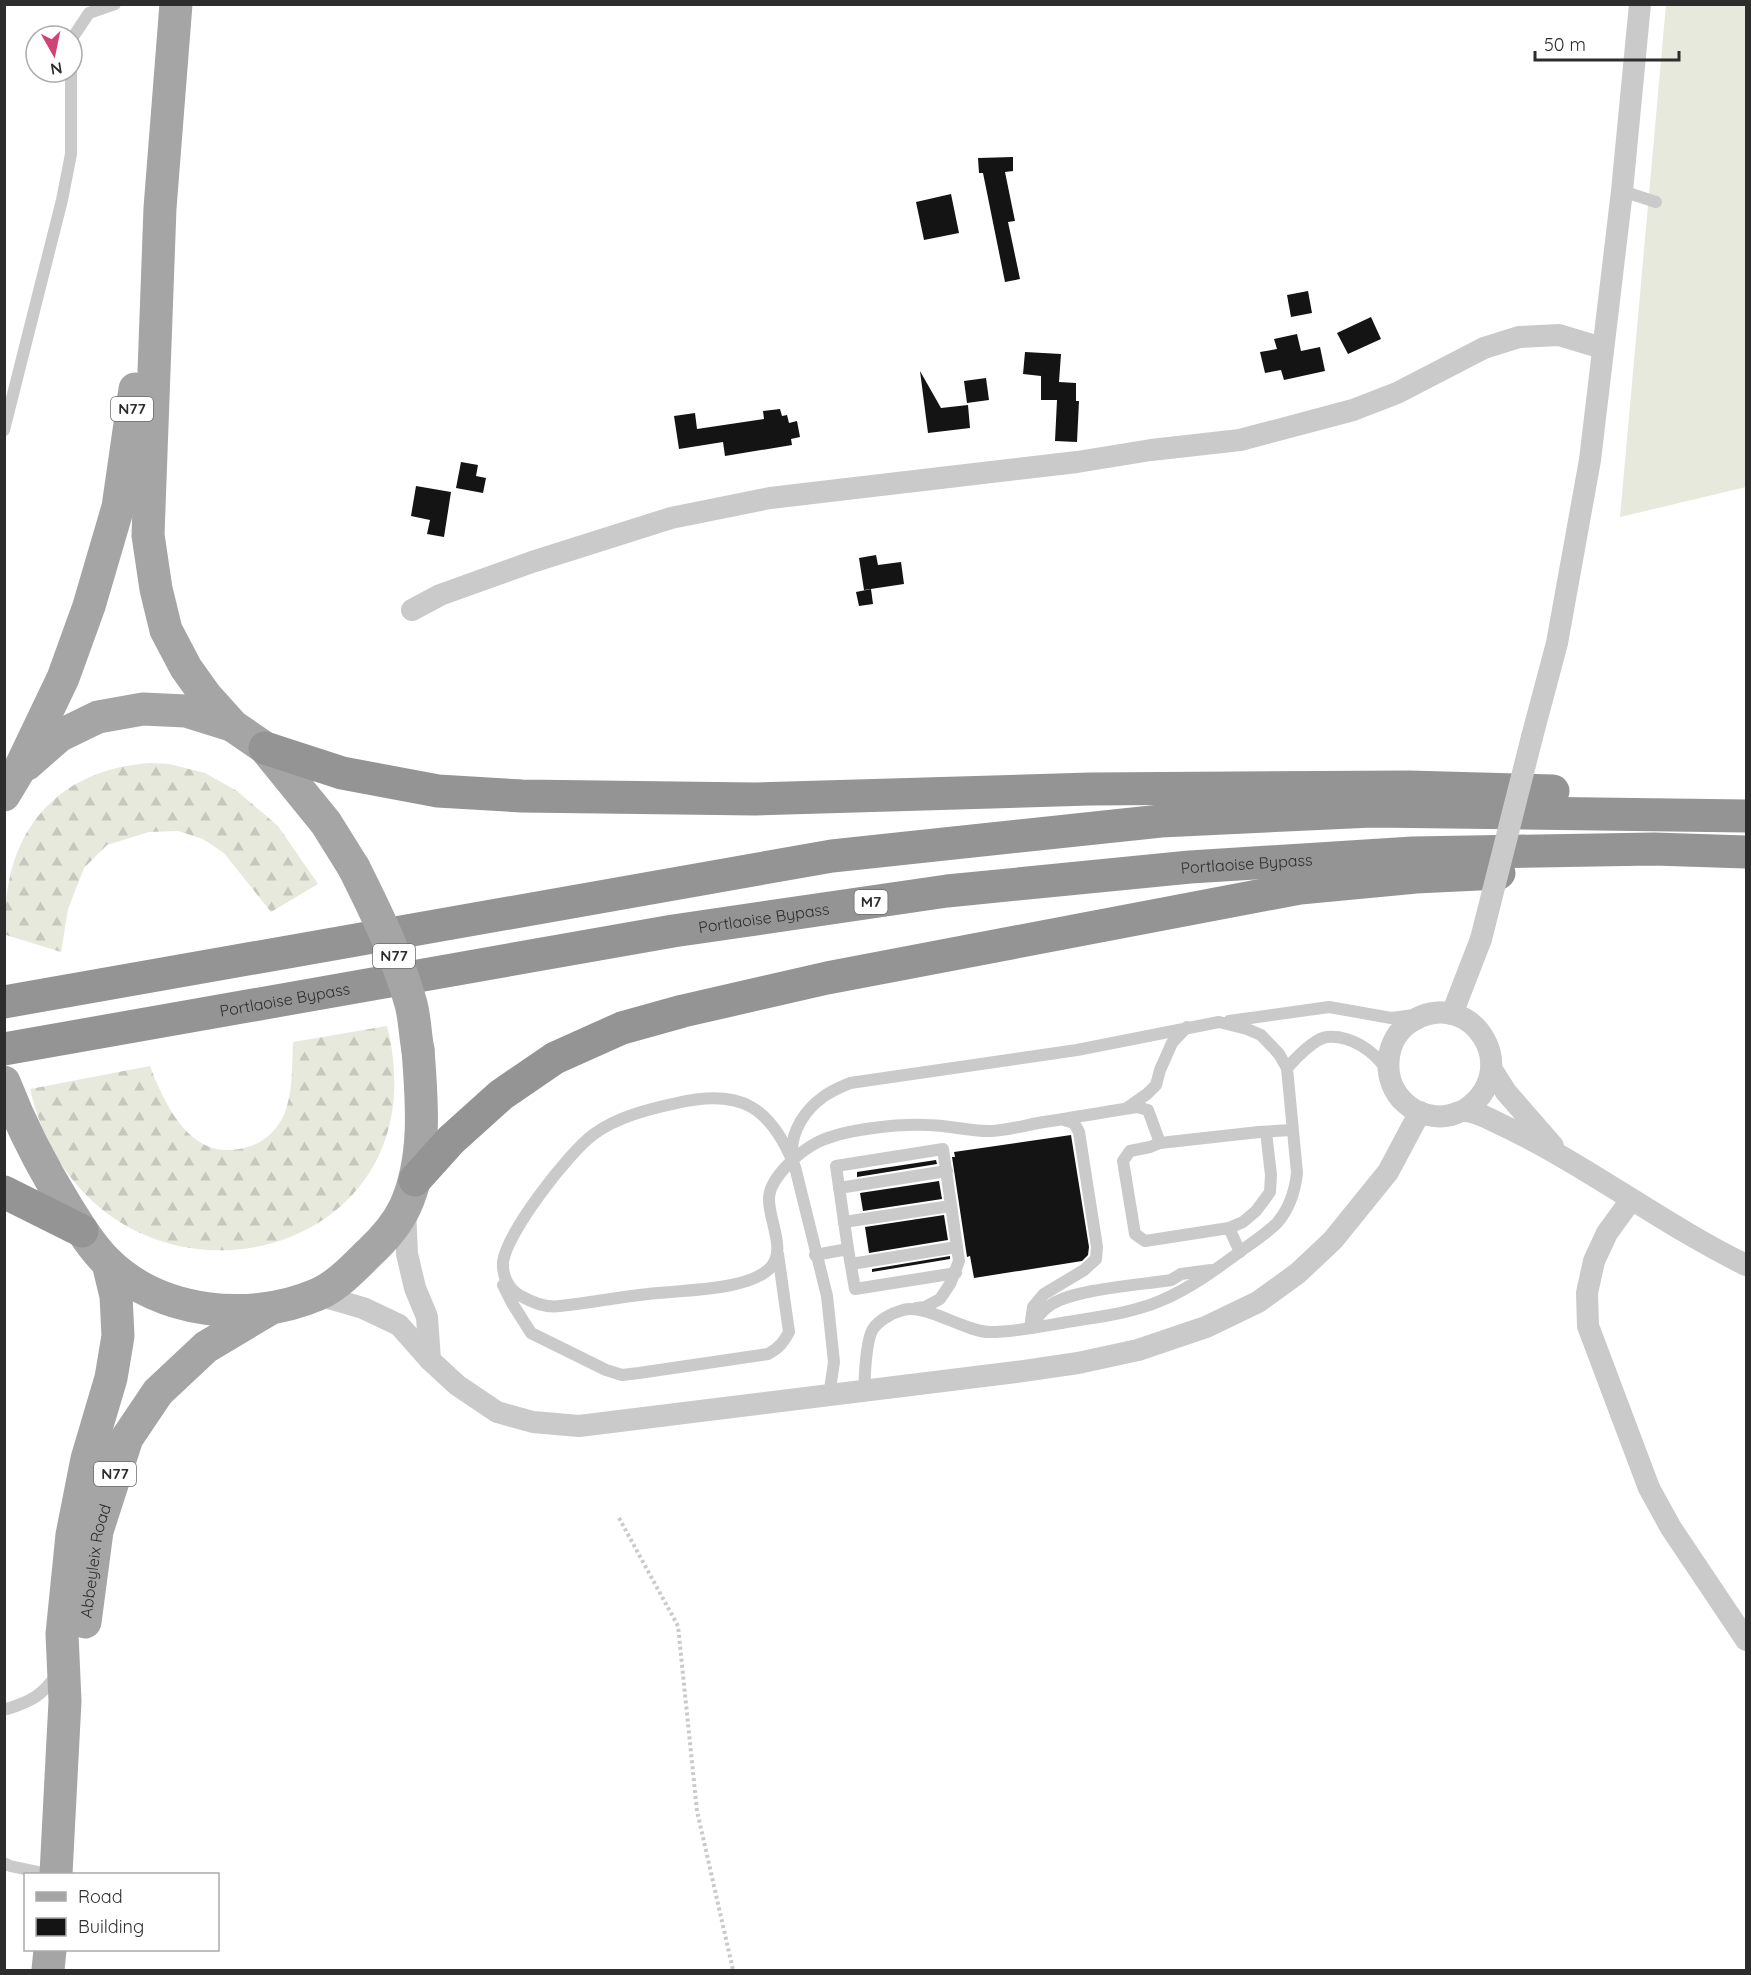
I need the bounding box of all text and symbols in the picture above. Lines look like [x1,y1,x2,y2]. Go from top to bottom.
north arrow [24,24,84,84]
scale bar [1535,24,1679,62]
text: 50 m [1544,33,1586,56]
text: N [49,58,64,80]
road number: N77 [111,397,153,421]
street label: Portlaoise Bypass [1180,849,1313,878]
road number: M7 [854,890,888,914]
street label: Portlaoise Bypass [697,898,830,937]
road number: N77 [373,944,415,968]
street label: Portlaoise Bypass [218,978,351,1021]
road number: N77 [94,1462,136,1486]
street label: Abbeyleix Road [76,1501,115,1619]
legend [24,1873,219,1951]
text: Road [78,1885,123,1908]
text: Building [78,1915,144,1938]

